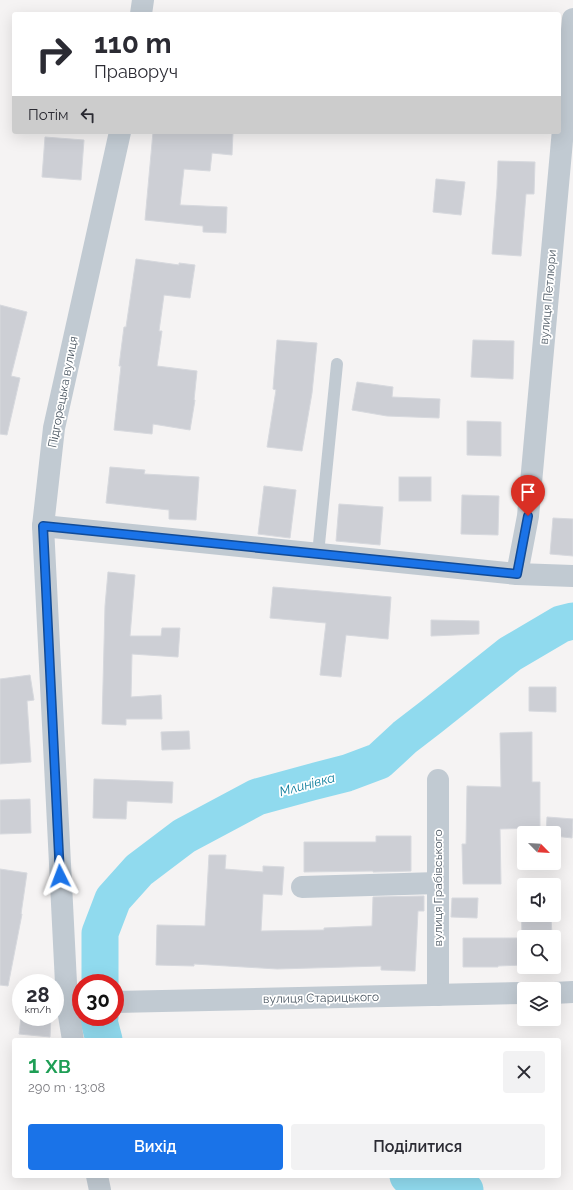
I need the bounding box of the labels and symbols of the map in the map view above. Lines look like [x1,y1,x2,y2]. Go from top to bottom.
street label: вулиця Петлюри [537,249,559,345]
street label: Підгорецька вулиця [45,335,81,449]
pin [511,475,545,516]
water label: Млинівка [278,770,337,799]
north arrow [517,826,561,870]
street label: вулиця Грабівського [431,829,445,947]
position arrow [39,855,81,897]
speed limit sign: 30 [72,974,124,1026]
street label: вулиця Старицького [263,990,379,1006]

